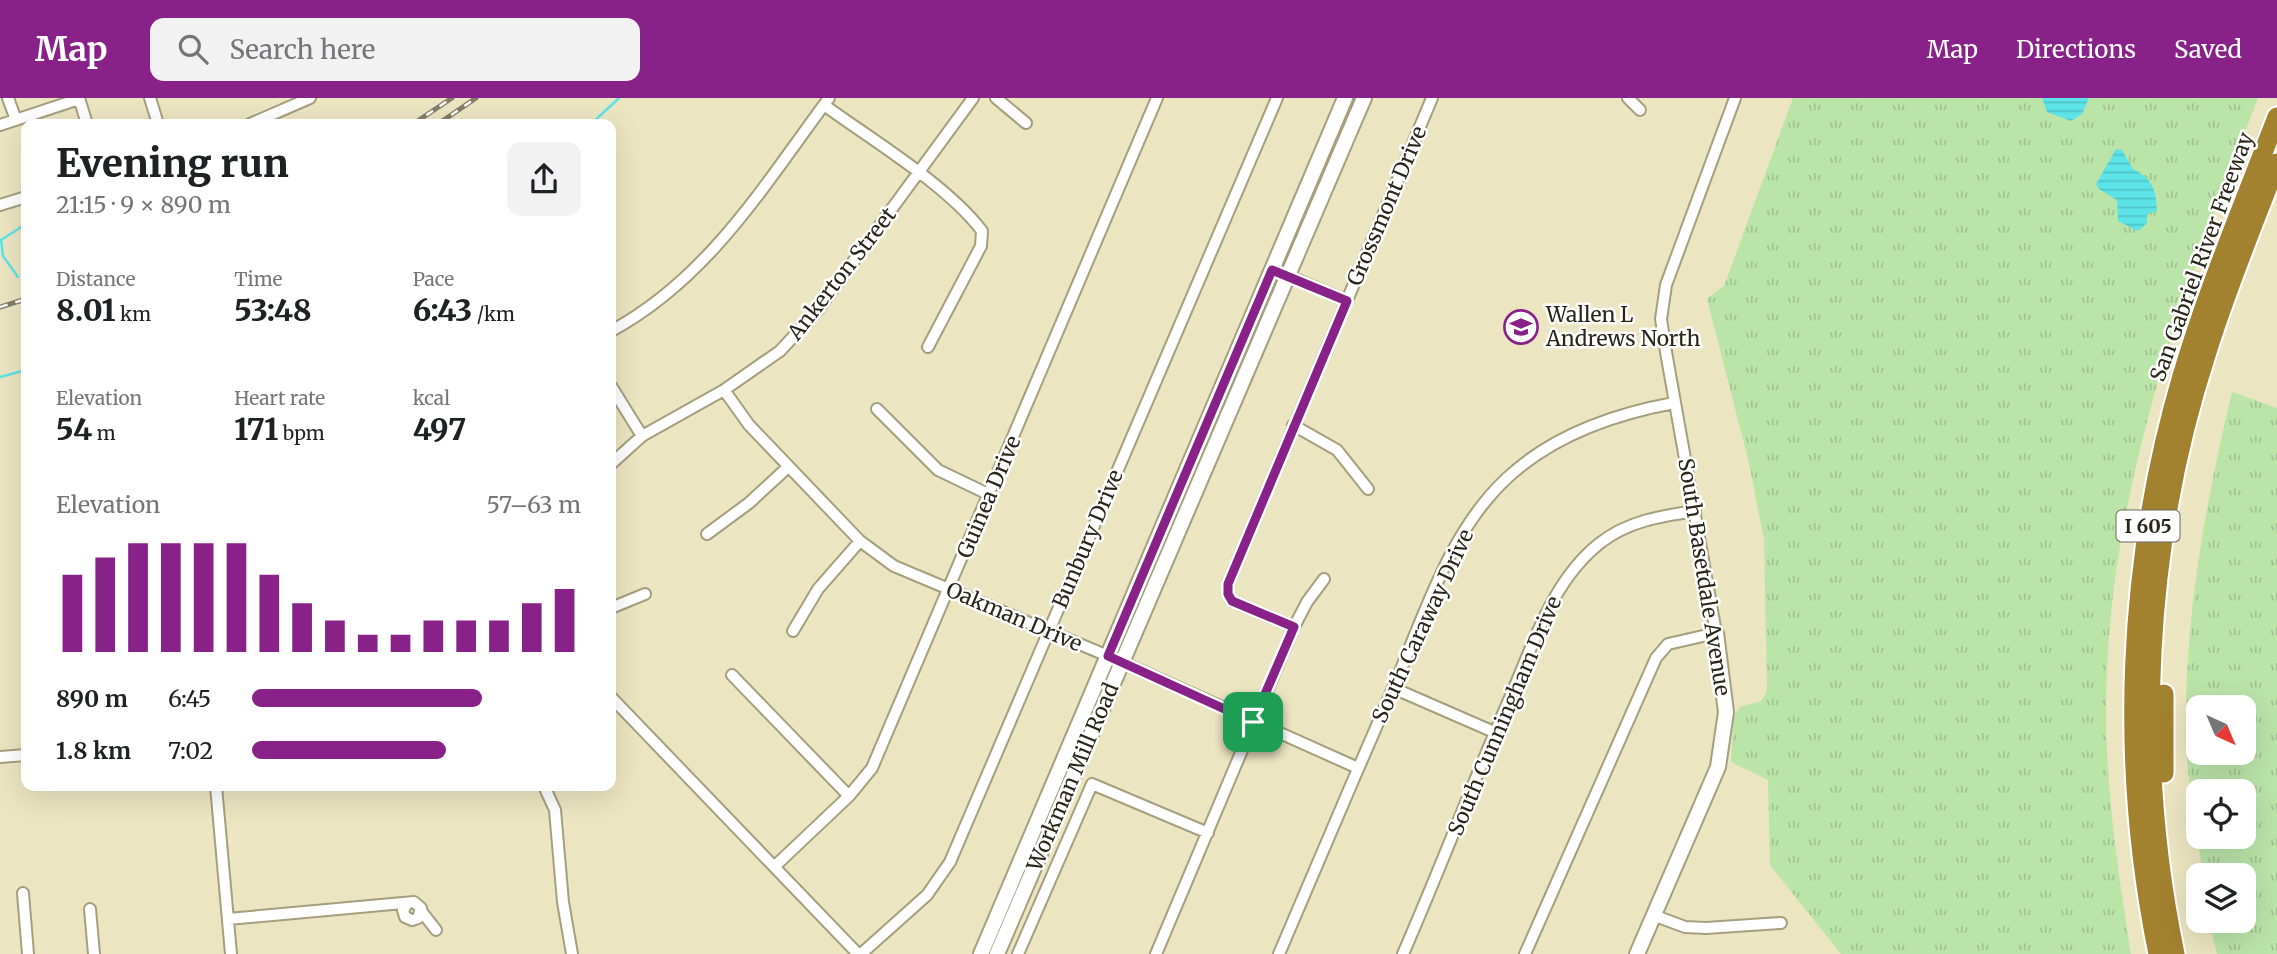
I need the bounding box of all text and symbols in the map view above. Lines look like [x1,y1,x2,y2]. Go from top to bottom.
search box [150,18,640,81]
text: Map [35,29,108,70]
icon: search [174,30,212,68]
text: Search here [230,33,375,66]
text: Map [1927,34,1978,65]
text: Directions [2016,34,2136,65]
text: Saved [2174,34,2242,65]
street label: Grossmont Drive [1341,122,1432,290]
street label: San Gabriel River Freeway [2144,128,2259,385]
text: Evening run [56,140,289,187]
button: share [507,142,581,216]
text: 21:15 · 9 × 890 m [56,190,231,219]
street label: Ankerton Street [781,202,902,346]
text: Distance [56,267,135,291]
text: Time [234,267,283,291]
text: Pace [413,267,454,291]
text: 8.01 [56,291,116,329]
text: 53:48 [234,291,312,329]
text: 6:43 [413,291,472,329]
place label: Wallen L Andrews North [1545,301,1700,352]
text: km [116,302,151,326]
text: /km [472,302,515,326]
school or university icon: Wallen L Andrews North [1502,308,1540,346]
text: Elevation [56,386,142,410]
text: Heart rate [234,386,325,410]
text: kcal [413,386,450,410]
text: 54 [56,410,92,448]
text: 171 [234,410,278,448]
text: 497 [413,410,466,448]
text: m [92,421,116,445]
text: bpm [278,421,325,445]
street label: Guinea Drive [951,431,1027,562]
street label: South Basetdale Avenue [1672,456,1737,698]
street label: Bunbury Drive [1046,465,1129,612]
text: Elevation [56,490,160,519]
text: 57–63 m [487,490,581,519]
road number: I 605 [2116,510,2180,542]
street label: South Caraway Drive [1366,525,1479,727]
street label: Oakman Drive [942,576,1086,657]
street label: South Cunningham Drive [1442,592,1567,840]
street label: Workman Mill Road [1020,678,1125,876]
text: 890 m [56,684,128,713]
text: 6:45 [168,684,211,713]
pin [1223,692,1283,752]
north arrow [2186,695,2256,765]
map controls [2186,695,2256,933]
icon: arrive [1234,703,1272,741]
text: 1.8 km [56,736,131,765]
text: 7:02 [168,736,213,765]
button: locate [2186,779,2256,849]
button: layers [2186,863,2256,933]

